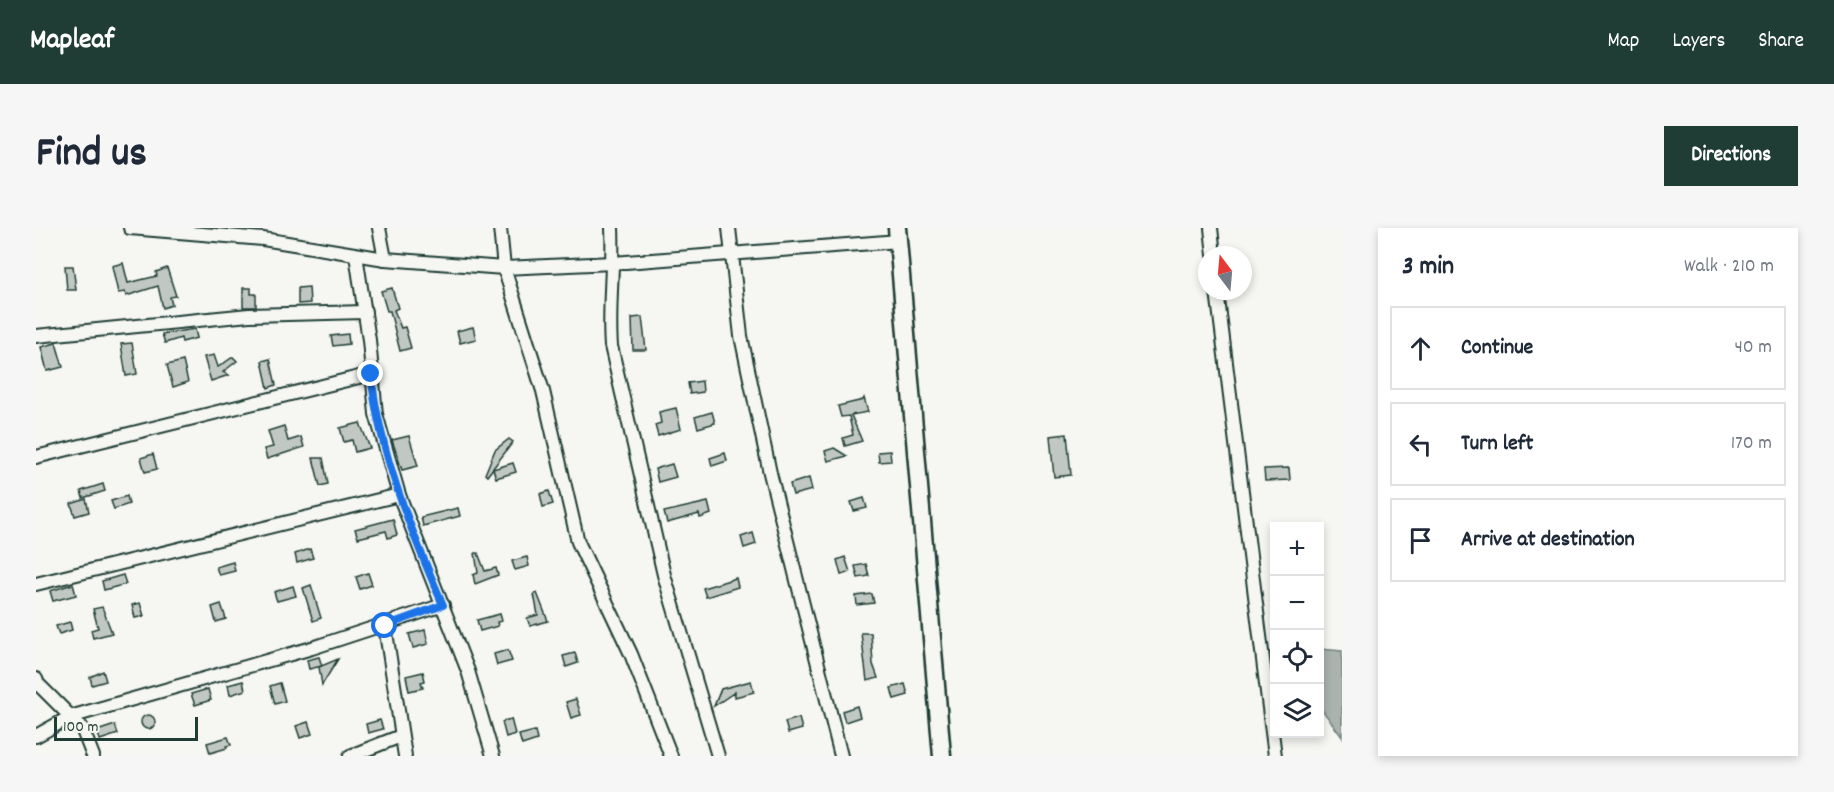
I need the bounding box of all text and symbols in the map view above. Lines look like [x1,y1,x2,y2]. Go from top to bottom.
text: Mapleaf [30,22,114,62]
text: Map [1608,27,1639,57]
text: Layers [1672,27,1725,57]
text: Share [1758,27,1804,57]
text: Find us [36,126,147,186]
button: Directions [1664,126,1798,186]
north arrow [1198,246,1252,300]
text: 3 min [1402,249,1454,286]
text: Walk · 210 m [1684,253,1774,281]
icon: ahead [1404,332,1437,365]
text: Continue [1461,333,1533,364]
text: 40 m [1734,334,1772,362]
route end [357,360,383,386]
icon: left [1404,428,1437,461]
text: Turn left [1461,429,1533,460]
text: 170 m [1731,430,1772,458]
map controls [1270,522,1324,738]
button: + [1270,522,1324,576]
icon: arrive [1404,524,1437,557]
text: Arrive at destination [1461,525,1635,556]
button: − [1270,576,1324,630]
route start [371,612,397,638]
button: locate [1270,630,1324,684]
button: layers [1270,684,1324,738]
scale bar [54,714,198,742]
text: 100 m [63,716,99,739]

